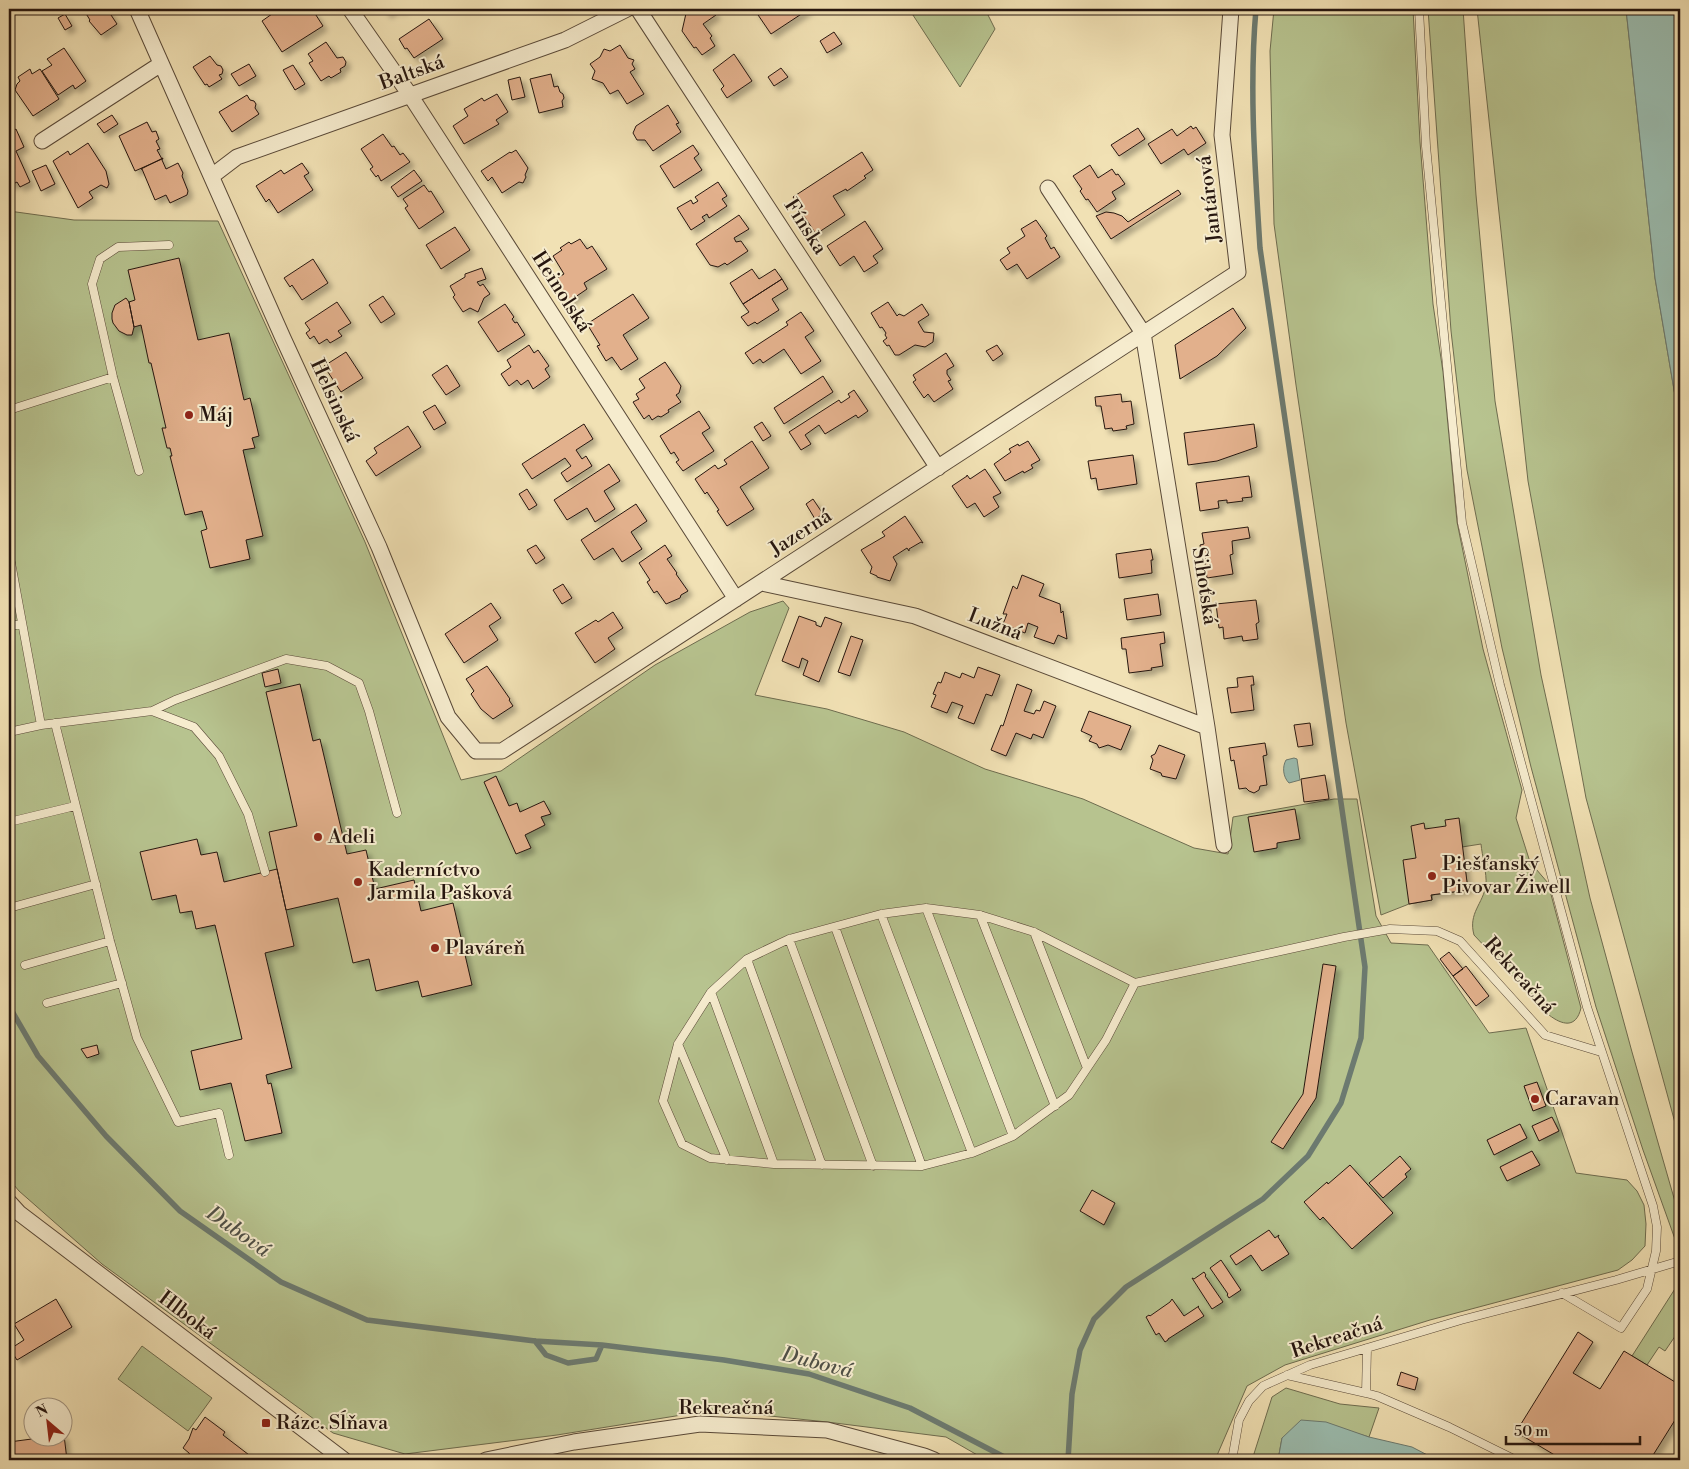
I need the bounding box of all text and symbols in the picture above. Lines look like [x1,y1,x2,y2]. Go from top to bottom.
street label: Baltská [375,49,449,97]
street label: Jantárová [1192,153,1228,245]
street label: Fínska [778,194,833,260]
street label: Heinolská [526,247,597,338]
street label: Helsinská [304,355,365,448]
place label: Máj [199,403,233,428]
marker: Máj [183,409,195,421]
street label: Jazerná [764,503,838,563]
street label: Sihoťská [1186,545,1223,627]
street label: Lužná [964,603,1027,647]
place label: Adeli [327,825,376,850]
marker: Adeli [312,831,324,843]
place label: Piešťanský Pivovar Žiwell [1442,852,1571,900]
place label: Kaderníctvo Jarmila Pašková [367,858,513,906]
marker: Piešťanský Pivovar Žiwell [1426,870,1438,882]
marker: Kaderníctvo Jarmila Pašková [352,876,364,888]
street label: Rekreačná [1478,932,1561,1020]
place label: Plaváreň [445,936,525,961]
marker: Plaváreň [429,942,441,954]
place label: Caravan [1545,1087,1619,1112]
marker: Caravan [1529,1093,1541,1105]
water label: Dubová [200,1200,275,1264]
street label: Hlboká [153,1286,221,1346]
street label: Rekreačná [1288,1311,1387,1365]
water label: Dubová [778,1341,855,1384]
north arrow [22,1396,72,1446]
street label: Rekreačná [678,1396,774,1421]
text: N [33,1401,51,1422]
place label: Rázc. Sĺňava [276,1410,389,1436]
scale bar [1506,1414,1640,1446]
marker: Rázc. Sĺňava [260,1417,272,1429]
text: 50 m [1514,1422,1548,1441]

